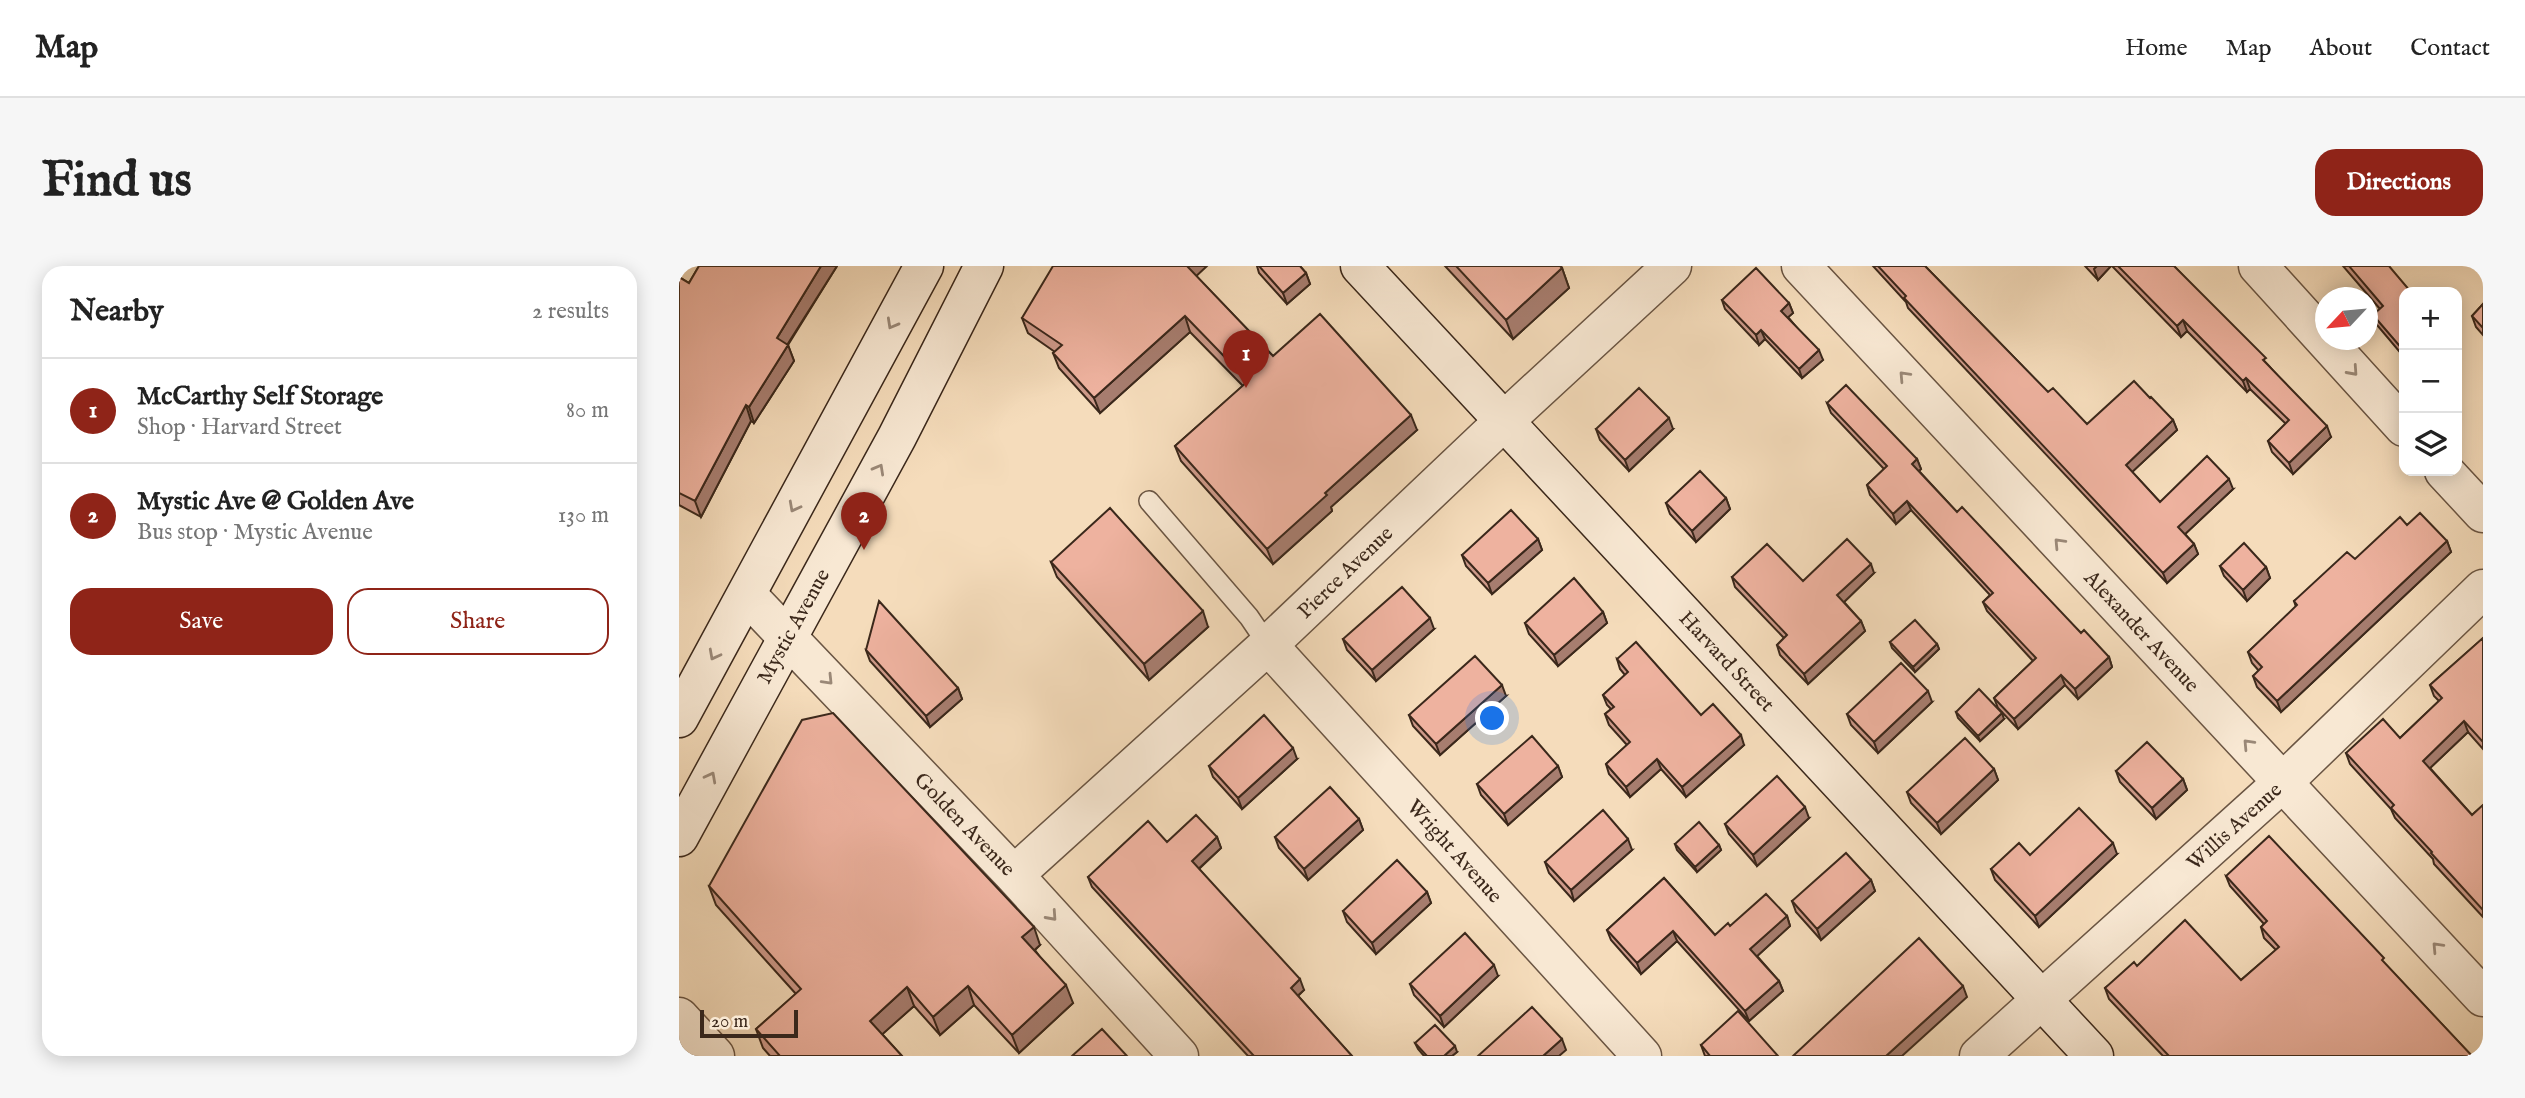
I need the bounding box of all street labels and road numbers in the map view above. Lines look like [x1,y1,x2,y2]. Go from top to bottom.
street label: Pierce Avenue [1293,521,1400,625]
street label: Mystic Avenue [752,564,837,689]
street label: Alexander Avenue [2077,565,2205,699]
street label: Harvard Street [1672,606,1780,718]
street label: Golden Avenue [908,767,1021,883]
street label: Willis Avenue [2182,777,2288,877]
street label: Wright Avenue [1400,794,1508,910]

